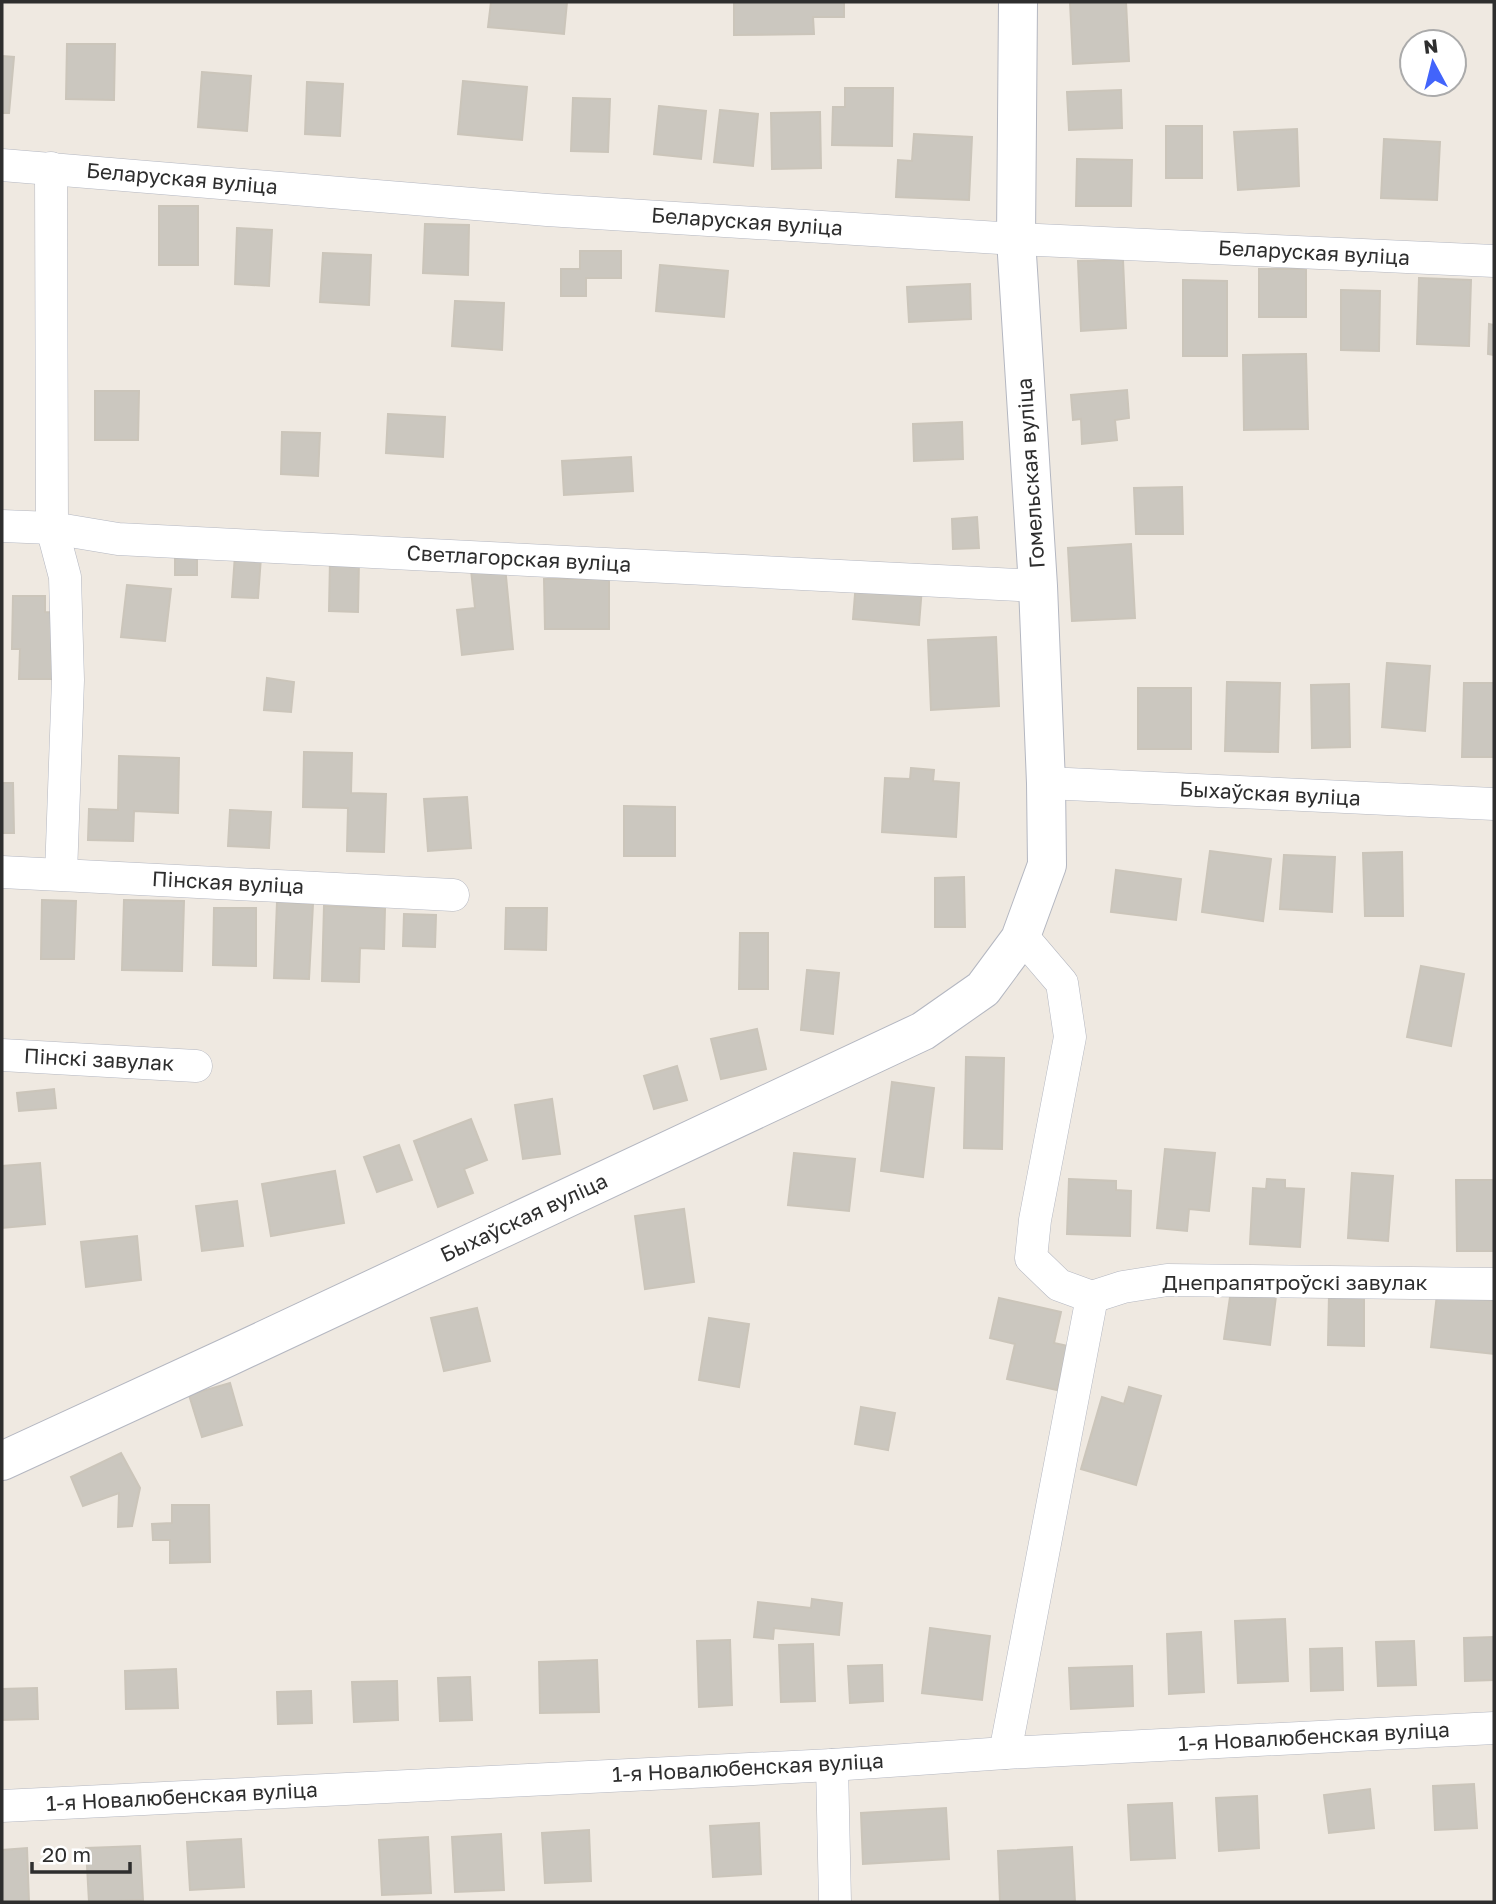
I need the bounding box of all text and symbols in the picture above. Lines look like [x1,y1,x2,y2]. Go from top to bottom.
north arrow [1398,28,1468,98]
text: N [1422,33,1439,58]
street label: Беларуская вуліца [85,157,279,199]
street label: Беларуская вуліца [650,201,844,241]
street label: Беларуская вуліца [1217,234,1411,270]
street label: Гомельская вуліца [1010,377,1050,569]
street label: Светлагорская вуліца [406,539,632,577]
street label: Быхаўская вуліца [1179,775,1361,811]
street label: Пінская вуліца [151,865,305,899]
street label: Пінскі завулак [23,1042,175,1076]
street label: Быхаўская вуліца [436,1167,611,1267]
street label: Днепрапятроўскі завулак [1162,1269,1428,1295]
street label: 1-я Новалюбенская вуліца [1177,1716,1450,1756]
street label: 1-я Новалюбенская вуліца [611,1747,884,1787]
street label: 1-я Новалюбенская вуліца [45,1776,318,1816]
scale bar [32,1830,130,1874]
text: 20 m [42,1841,91,1867]

